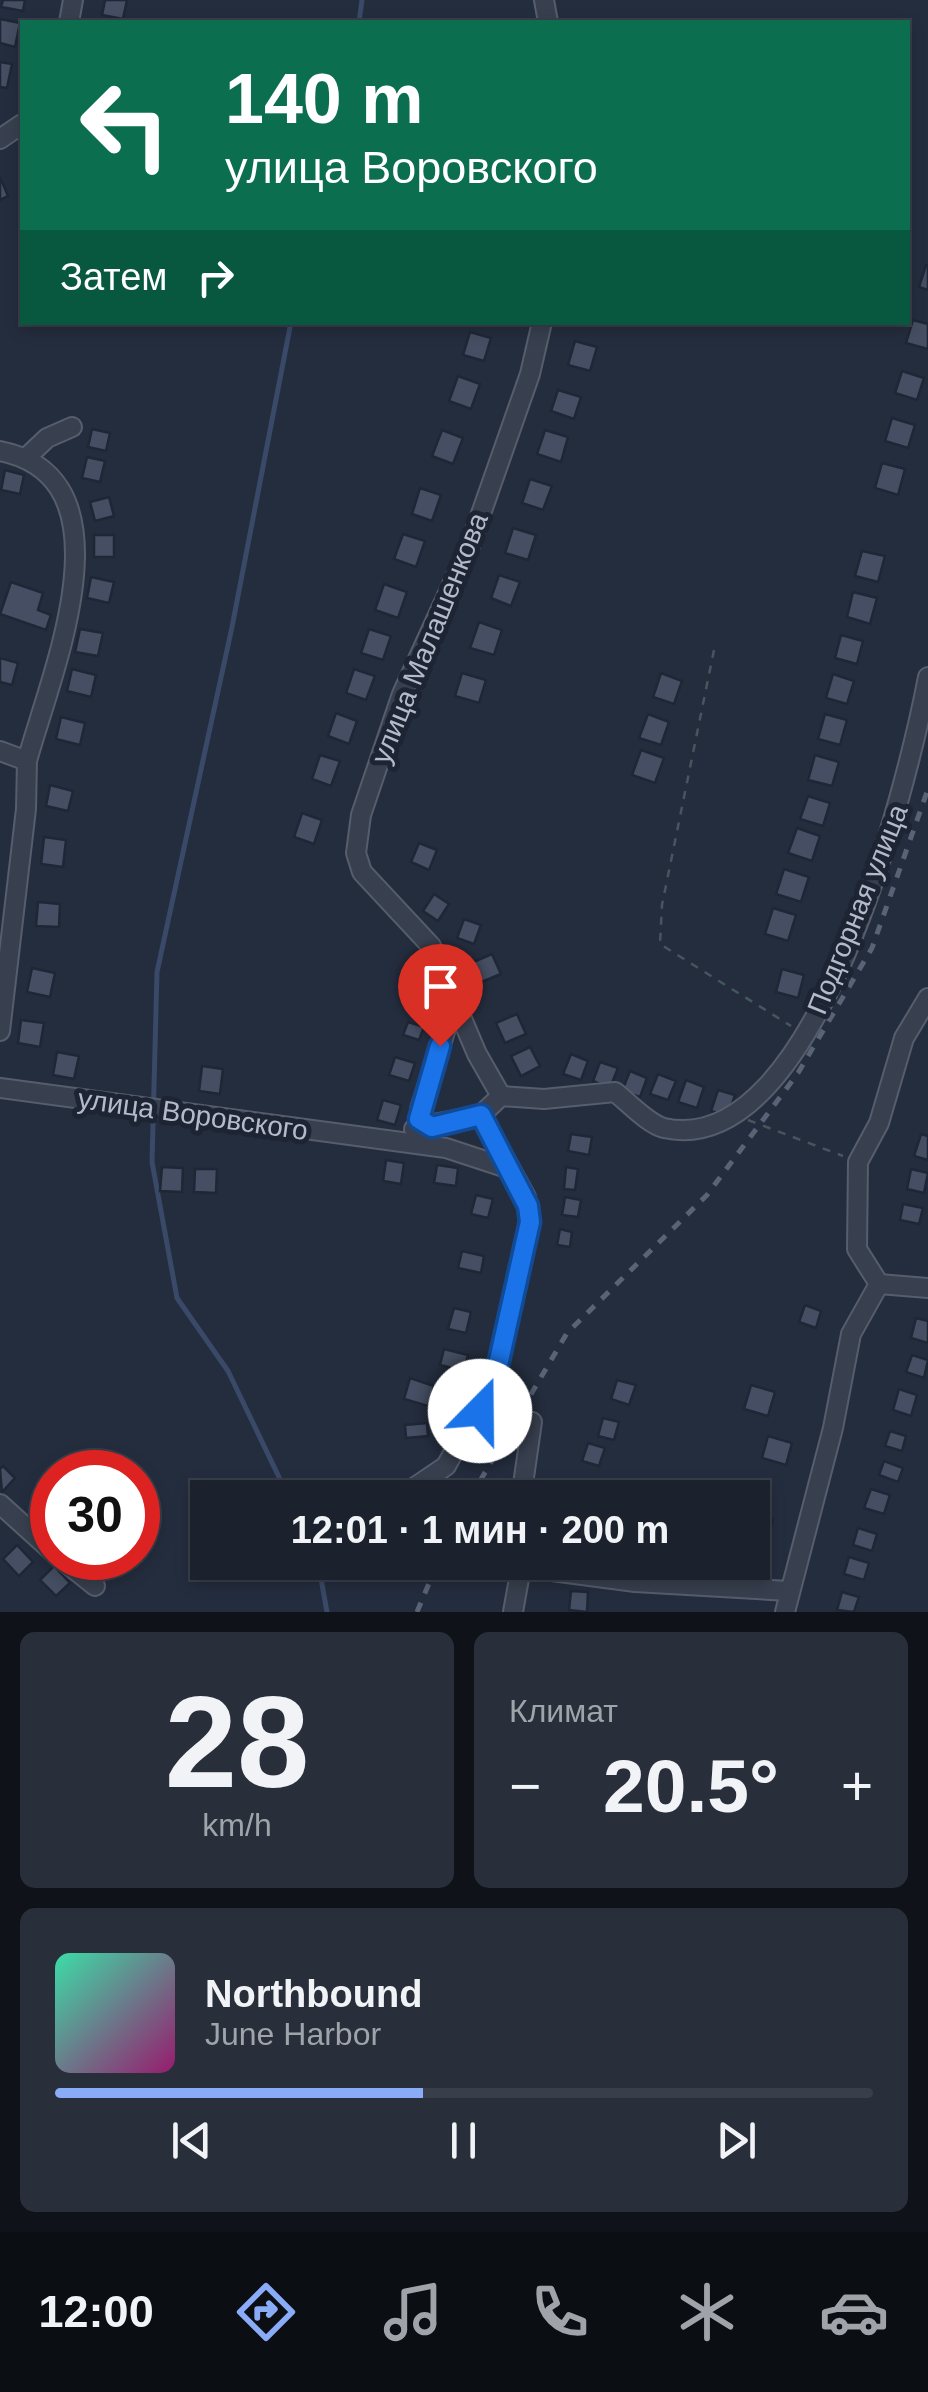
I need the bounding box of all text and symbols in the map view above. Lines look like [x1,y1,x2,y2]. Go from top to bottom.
icon: left [60,60,190,190]
text: 140 m [225,60,423,138]
text: улица Воровского [225,142,598,193]
icon: right [188,250,243,305]
text: Затем [60,256,168,298]
street label: улица Малашенкова [365,508,494,768]
street label: Подгорная улица [801,800,914,1018]
pin [398,944,483,1047]
icon: arrive [413,959,468,1014]
street label: улица Воровского [76,1083,310,1146]
position arrow [428,1359,532,1463]
speed limit sign: 30 [30,1450,160,1580]
text: 12:01 · 1 мин · 200 m [291,1509,669,1551]
text: 28 [165,1669,309,1815]
text: Климат [509,1693,618,1729]
text: 20.5° [603,1744,779,1828]
text: − [509,1755,541,1817]
text: + [841,1755,873,1817]
text: km/h [202,1807,272,1843]
text: Northbound [205,1973,422,2015]
text: June Harbor [205,2016,381,2052]
icon: previous [164,2113,219,2168]
icon: pause [436,2113,491,2168]
icon: next [709,2113,764,2168]
icon: directions [231,2277,301,2347]
icon: music [378,2277,448,2347]
icon: phone [525,2277,595,2347]
icon: climate [672,2277,742,2347]
icon: car [819,2277,889,2347]
text: 12:00 [39,2286,154,2337]

